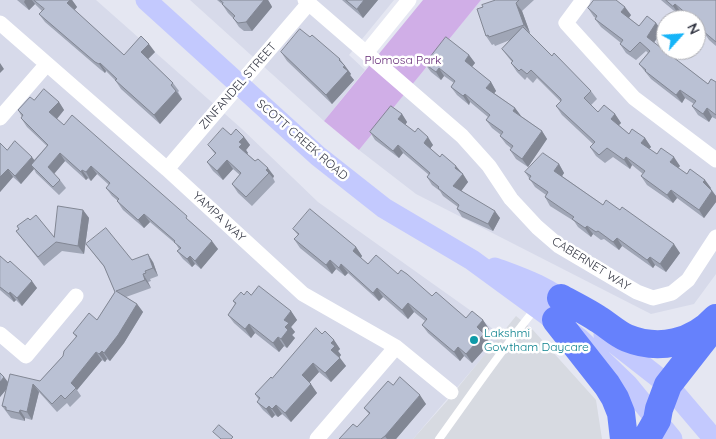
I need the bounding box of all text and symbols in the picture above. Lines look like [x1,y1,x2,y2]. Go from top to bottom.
north arrow [656,10,706,60]
text: N [683,20,704,37]
street label: ZINFANDEL STREET [196,40,280,132]
park label: Plomosa Park [365,53,441,67]
street label: SCOTT CREEK ROAD [254,97,350,183]
street label: YAMPA WAY [190,189,248,245]
street label: CABERNET WAY [549,234,633,294]
place label: Lakshmi Gowtham Daycare [484,326,589,354]
marker: Lakshmi Gowtham Daycare [468,334,480,346]

